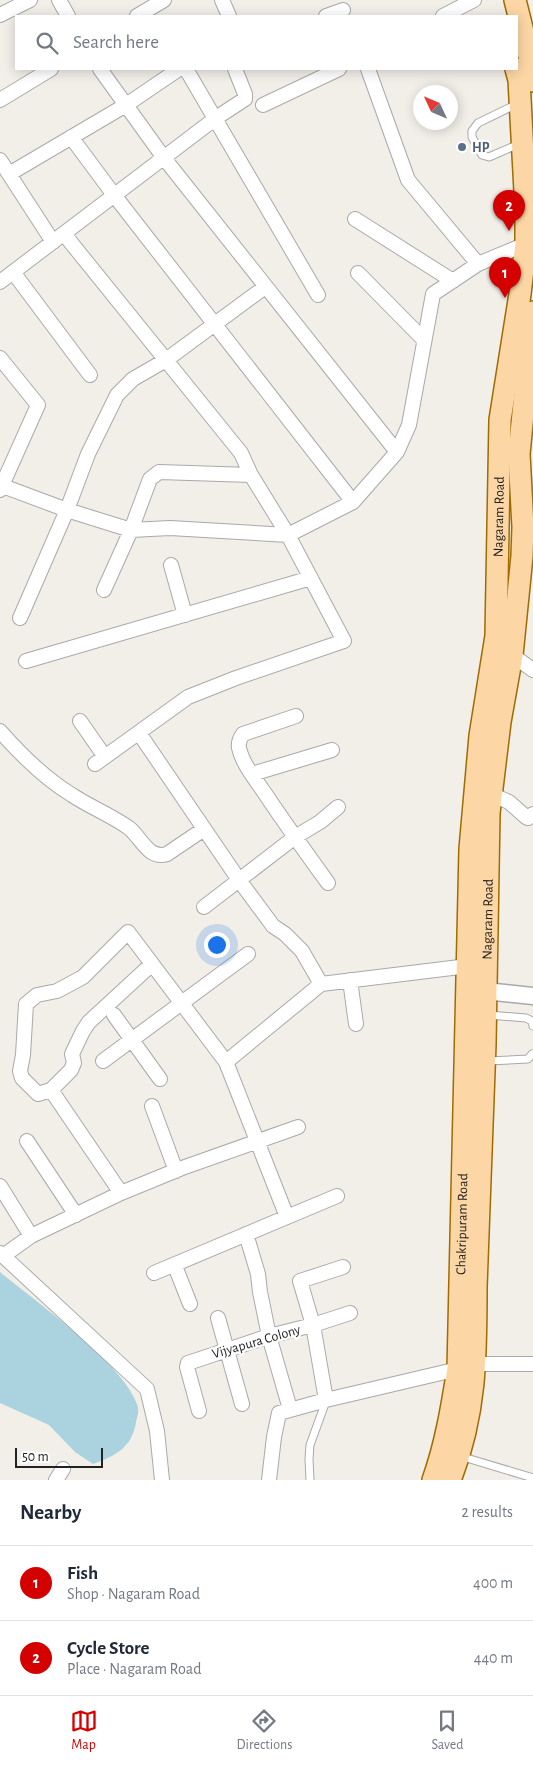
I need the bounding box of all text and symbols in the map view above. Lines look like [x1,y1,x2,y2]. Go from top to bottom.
search box [15,15,518,70]
icon: search [33,29,61,57]
text: Search here [73,33,159,52]
north arrow [413,85,458,130]
marker: HP [456,141,468,153]
place label: HP [472,141,490,155]
pin: 2 [493,190,525,231]
pin: 1 [489,257,521,298]
street label: Nagaram Road [491,476,507,557]
street label: Nagaram Road [480,879,496,960]
your location [204,932,230,958]
street label: Chakripuram Road [454,1173,471,1275]
street label: Vijyapura Colony [210,1323,302,1361]
scale bar [15,1445,102,1468]
text: 50 m [22,1450,49,1464]
text: Nearby [20,1502,81,1523]
text: 2 results [461,1504,513,1520]
text: Fish [67,1564,98,1583]
text: 1 [33,1575,39,1591]
text: 400 m [473,1575,513,1591]
text: Shop · Nagaram Road [67,1586,200,1602]
text: Cycle Store [67,1639,150,1658]
text: 2 [32,1650,40,1666]
text: 440 m [474,1650,513,1666]
text: Place · Nagaram Road [67,1661,201,1677]
tab: Map [70,1707,98,1754]
tab: Directions [237,1707,292,1754]
tab: Saved [431,1707,463,1754]

